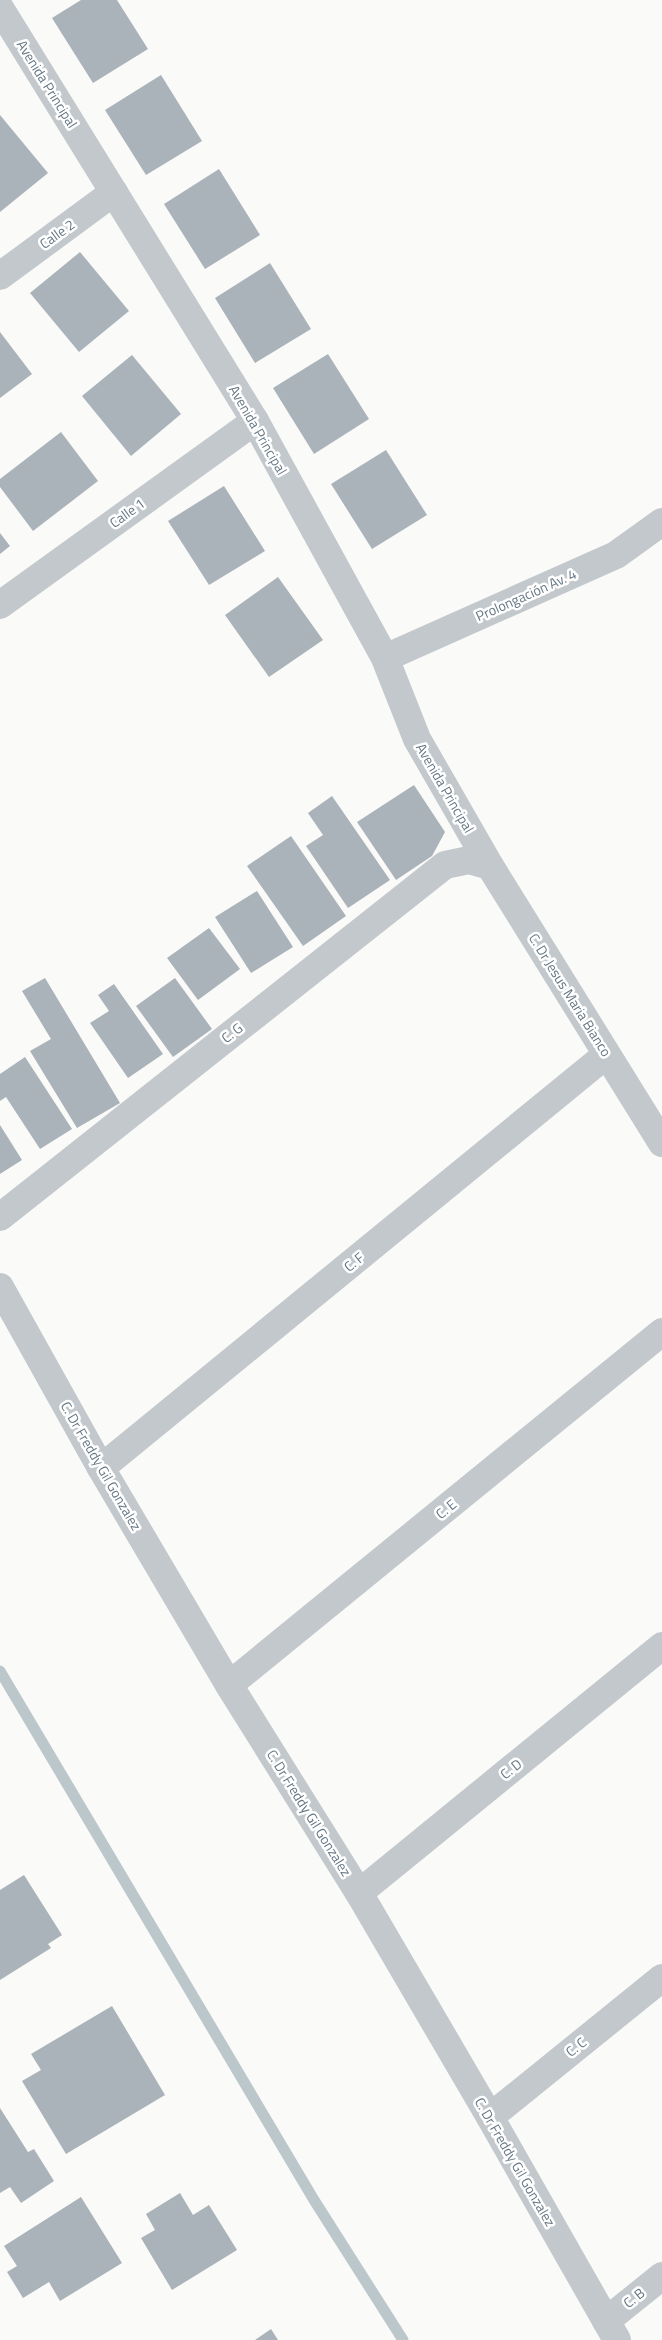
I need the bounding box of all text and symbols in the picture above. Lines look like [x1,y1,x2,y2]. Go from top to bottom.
street label: Avenida Principal [12,36,83,132]
street label: Calle 2 [35,214,79,254]
street label: Avenida Principal [224,381,293,478]
street label: Calle 1 [105,493,149,533]
street label: Prolongación Av. 4 [472,563,580,626]
street label: Avenida Principal [411,739,480,836]
street label: C. Dr Jesus Maria Bianco [524,929,617,1060]
street label: C. G [216,1017,247,1048]
street label: C. F [339,1247,368,1276]
street label: C. Dr Freddy Gil Gonzalez [56,1397,147,1534]
street label: C. E [431,1494,461,1524]
street label: C. Dr Freddy Gil Gonzalez [262,1745,357,1880]
street label: C. D [495,1753,526,1784]
street label: C. C [561,2031,591,2061]
street label: C. Dr Freddy Gil Gonzalez [470,2093,561,2230]
street label: C. B [618,2282,649,2313]

